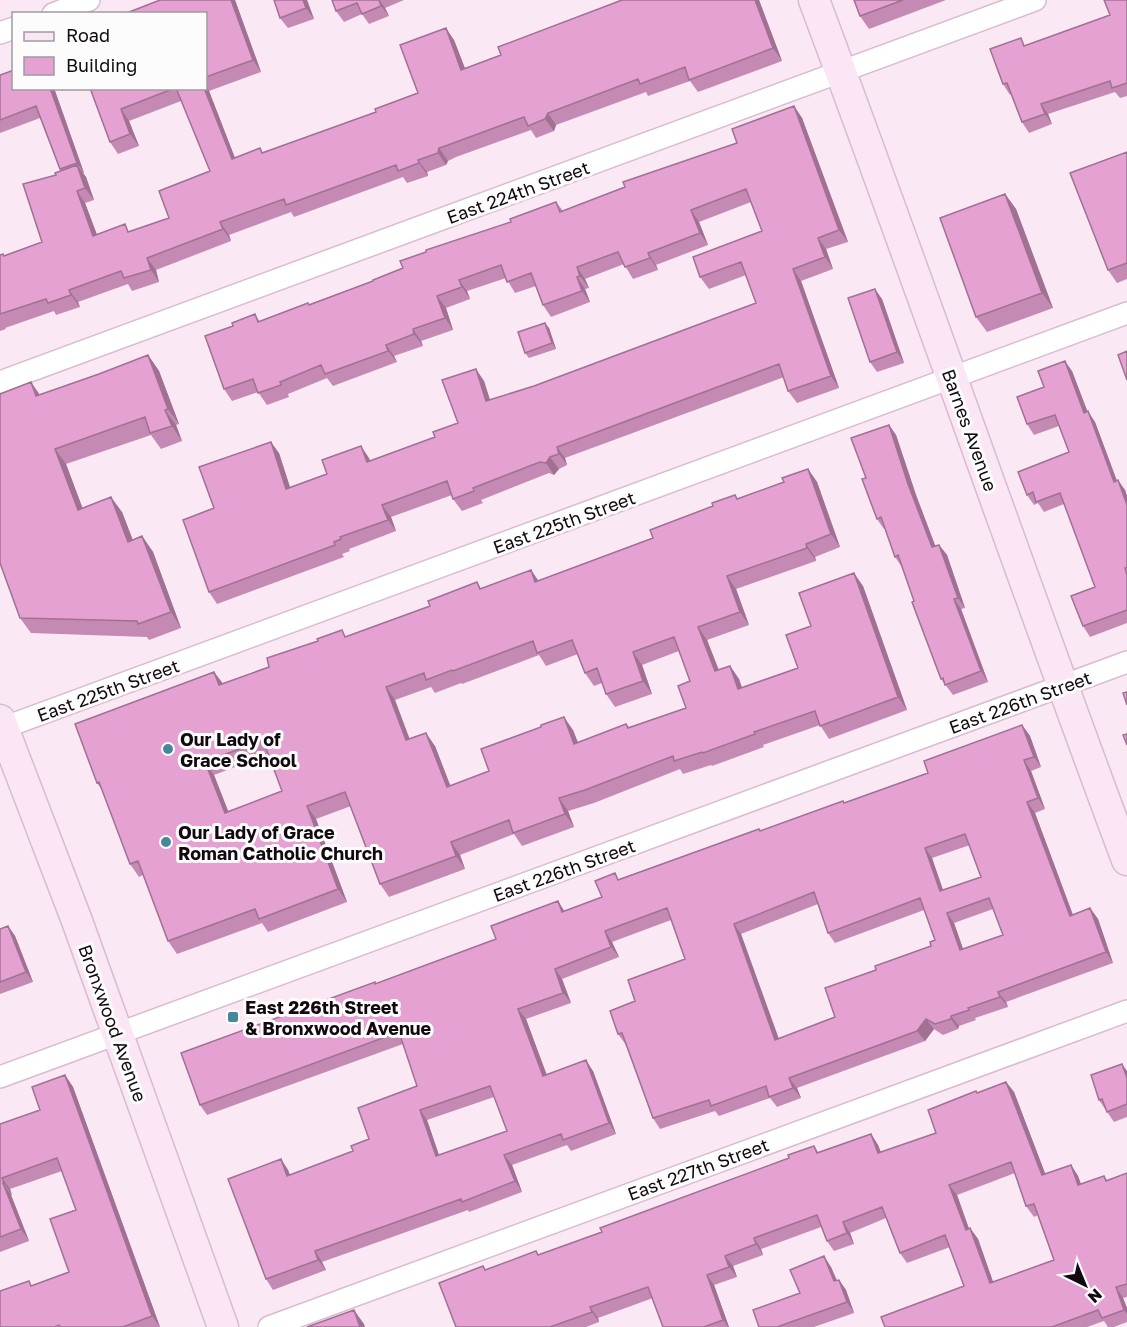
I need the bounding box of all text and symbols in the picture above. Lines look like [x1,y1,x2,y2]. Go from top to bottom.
legend [12,12,207,90]
text: Road [66,24,110,46]
text: Building [66,54,137,76]
street label: East 224th Street [444,156,592,228]
street label: Barnes Avenue [938,366,1002,494]
street label: East 225th Street [490,486,638,558]
street label: East 225th Street [34,654,182,726]
street label: East 226th Street [946,666,1094,738]
place label: Our Lady of Grace School [180,728,297,771]
marker: Our Lady of Grace School [161,742,175,756]
place label: Our Lady of Grace Roman Catholic Church [178,821,383,864]
street label: East 226th Street [490,834,638,906]
marker: Our Lady of Grace Roman Catholic Church [159,835,173,849]
street label: Bronxwood Avenue [74,941,152,1105]
place label: East 226th Street & Bronxwood Avenue [245,996,432,1039]
marker: East 226th Street & Bronxwood Avenue [226,1010,240,1024]
street label: East 227th Street [624,1133,772,1205]
north arrow [1055,1255,1115,1315]
text: N [1084,1285,1107,1307]

